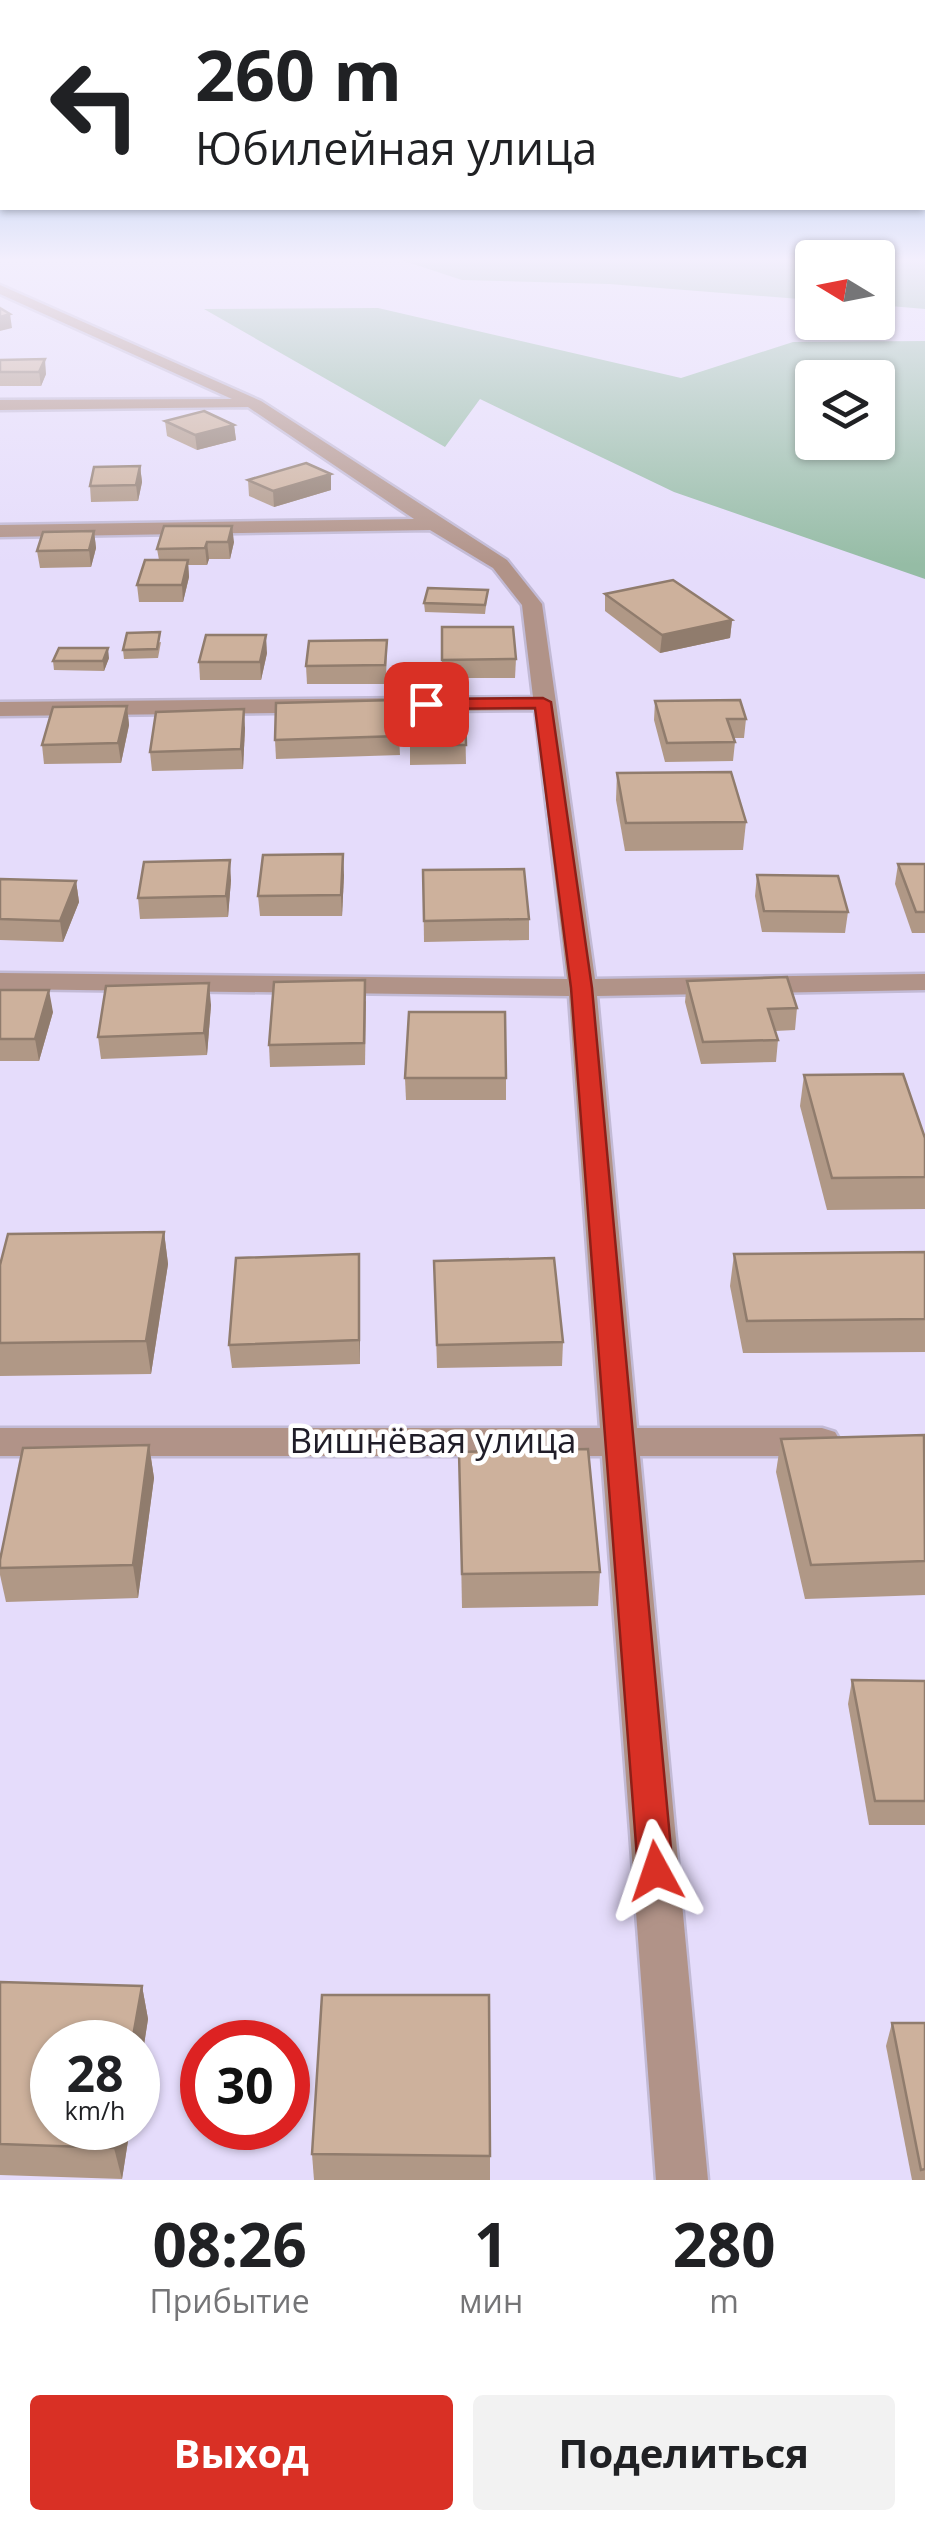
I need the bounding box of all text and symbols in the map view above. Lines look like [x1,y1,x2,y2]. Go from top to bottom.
text: 260 m [195,26,402,122]
icon: left [30,40,160,170]
text: Юбилейная улица [195,117,597,178]
north arrow [795,240,895,340]
map controls [795,240,895,460]
button: layers [795,360,895,460]
pin [384,662,469,747]
icon: arrive [399,677,454,732]
street label: Вишнёвая улица [290,1416,577,1463]
position arrow [604,1819,708,1923]
speed limit sign: 30 [180,2020,310,2150]
text: 28 [66,2039,124,2107]
text: km/h [65,2093,125,2127]
text: 08:26 [152,2203,307,2285]
text: 1 [474,2203,508,2285]
text: 280 [673,2203,776,2285]
text: Прибытие [149,2279,310,2322]
text: мин [459,2279,523,2322]
text: m [709,2279,739,2322]
button: Выход [30,2395,453,2510]
button: Поделиться [473,2395,895,2510]

